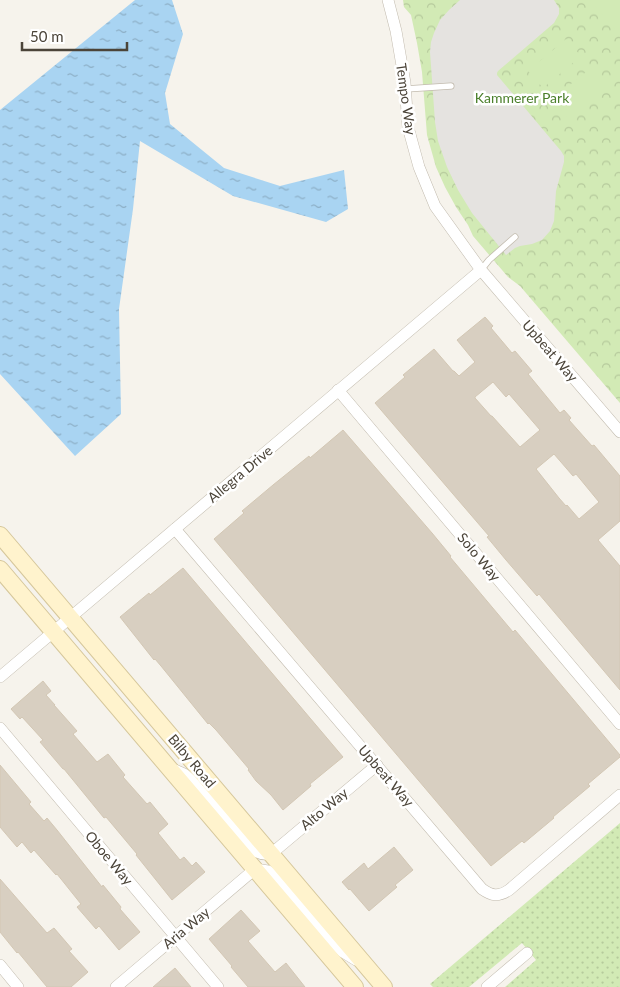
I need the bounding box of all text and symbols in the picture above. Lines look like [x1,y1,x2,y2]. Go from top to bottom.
scale bar [22,20,128,52]
text: 50 m [30,27,64,45]
street label: Tempo Way [393,62,420,137]
park label: Kammerer Park [475,89,570,106]
street label: Upbeat Way [519,316,582,386]
street label: Allegra Drive [204,442,276,506]
street label: Solo Way [454,529,505,585]
street label: Bilby Road [165,730,220,791]
street label: Upbeat Way [355,741,418,811]
street label: Alto Way [296,783,351,833]
street label: Oboe Way [82,827,137,889]
street label: Aria Way [159,903,213,952]

